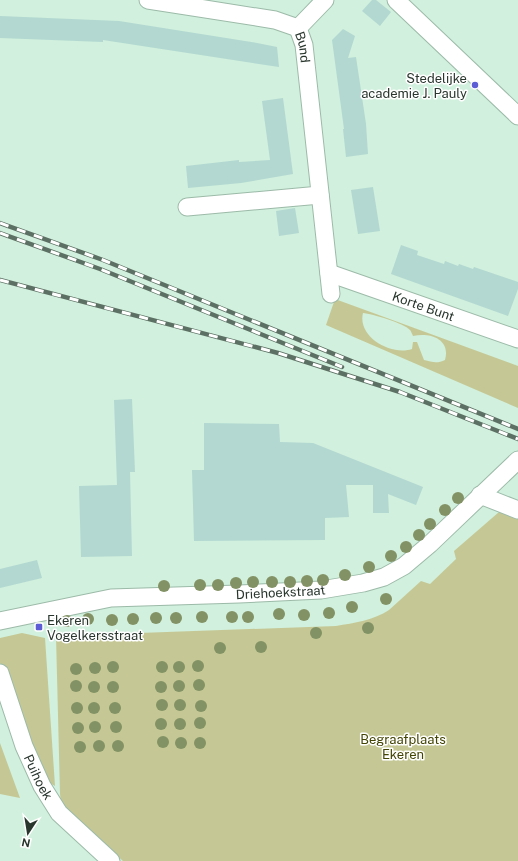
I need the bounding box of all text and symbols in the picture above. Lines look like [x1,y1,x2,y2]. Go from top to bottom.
street label: Bund [292,29,313,63]
place label: Stedelijke academie J. Pauly [361,71,467,101]
marker: Stedelijke academie J. Pauly [470,80,480,90]
street label: Korte Bunt [390,288,456,324]
street label: Driehoekstraat [235,582,326,602]
place label: Ekeren Vogelkersstraat [47,613,143,643]
marker: Ekeren Vogelkersstraat [34,622,44,632]
park label: Begraafplaats Ekeren [360,732,446,762]
street label: Puihoek [21,752,56,802]
north arrow [8,813,48,853]
text: N [20,836,31,850]

